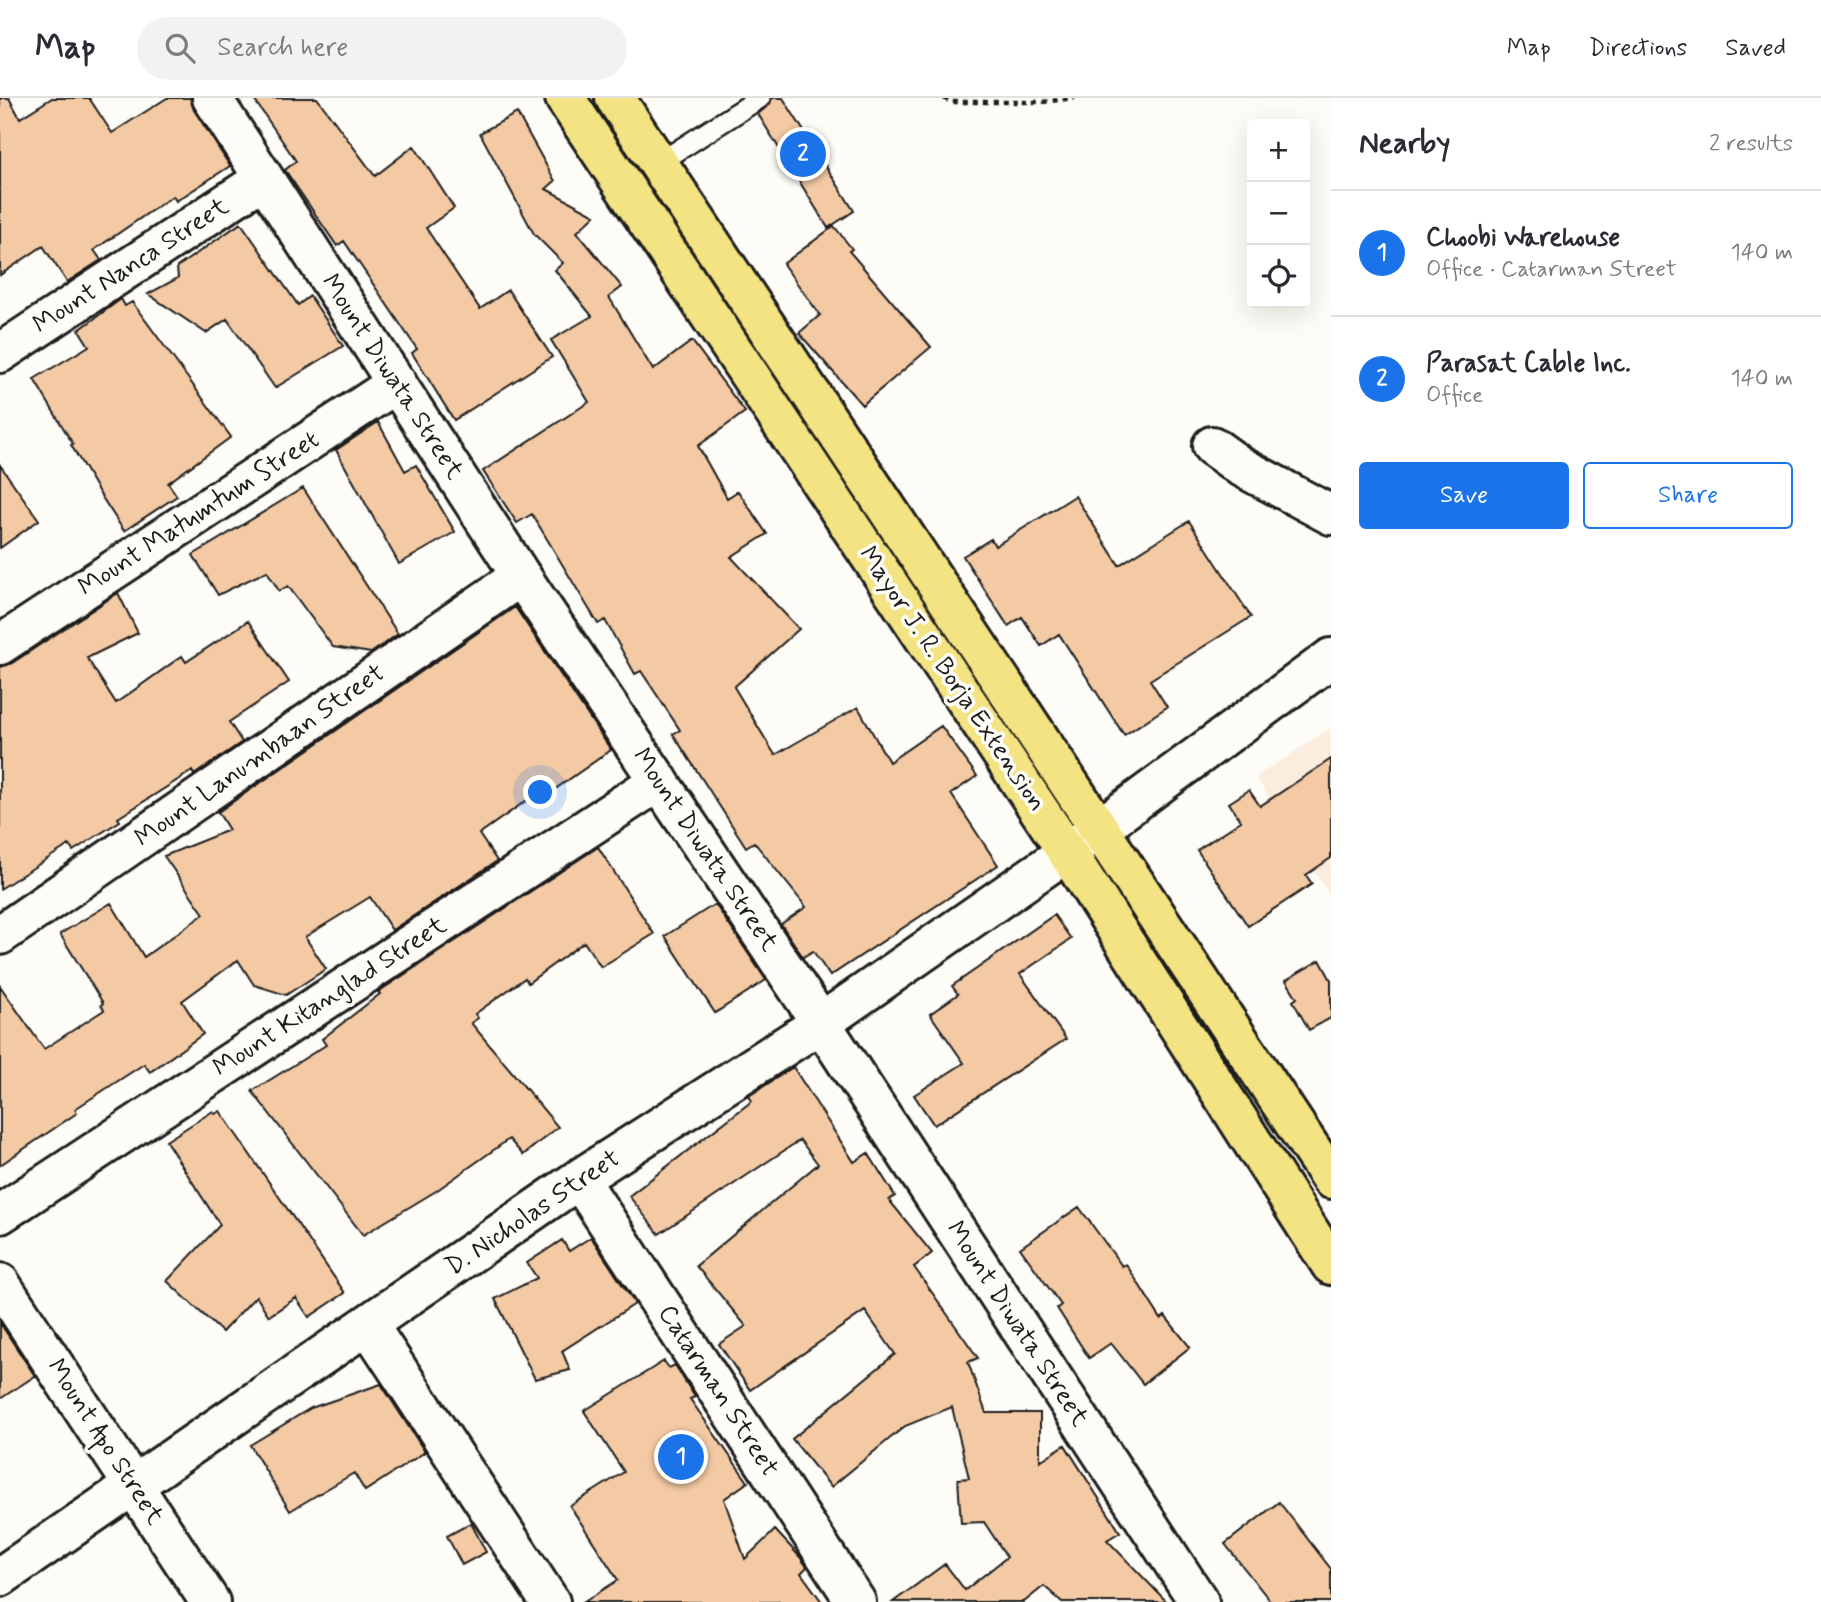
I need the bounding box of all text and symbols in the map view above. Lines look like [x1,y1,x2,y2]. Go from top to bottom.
search box [137,17,627,80]
text: Map [35,26,95,70]
icon: search [161,29,199,67]
text: Search here [217,31,348,65]
text: Map [1507,33,1551,64]
text: Directions [1589,33,1687,64]
text: Saved [1725,33,1786,64]
map controls [1247,119,1310,308]
button: + [1247,119,1310,182]
text: Nearby [1359,124,1450,163]
pin: 2 [780,128,826,180]
text: 2 results [1709,129,1793,159]
button: − [1247,182,1310,245]
street label: Mount Nanca Street [27,190,235,342]
text: Choobi Warehouse [1426,221,1620,255]
text: 1 [1377,238,1387,268]
text: 140 m [1730,238,1793,268]
button: locate [1247,245,1310,308]
text: Office · Catarman Street [1426,255,1677,285]
street label: Mount Diwata Street [313,268,471,486]
text: Parasat Cable Inc. [1426,347,1631,381]
text: 2 [1376,364,1388,394]
text: 140 m [1730,364,1793,394]
text: Office [1426,381,1483,411]
street label: Mount Matumtum Street [72,423,326,605]
button: Save [1359,462,1569,529]
button: Share [1583,462,1793,529]
street label: Mayor J. R. Borja Extension [850,540,1054,818]
street label: Mount Lanumbaan Street [128,657,392,855]
street label: Mount Diwata Street [624,742,786,958]
your location [523,775,557,809]
street label: Mount Kitanglad Street [207,909,453,1085]
street label: D. Nicholas Street [439,1142,627,1284]
street label: Mount Diwata Street [938,1215,1096,1433]
street label: Catarman Street [650,1299,786,1483]
street label: Mount Apo Street [36,1352,171,1533]
pin: 1 [658,1431,704,1483]

